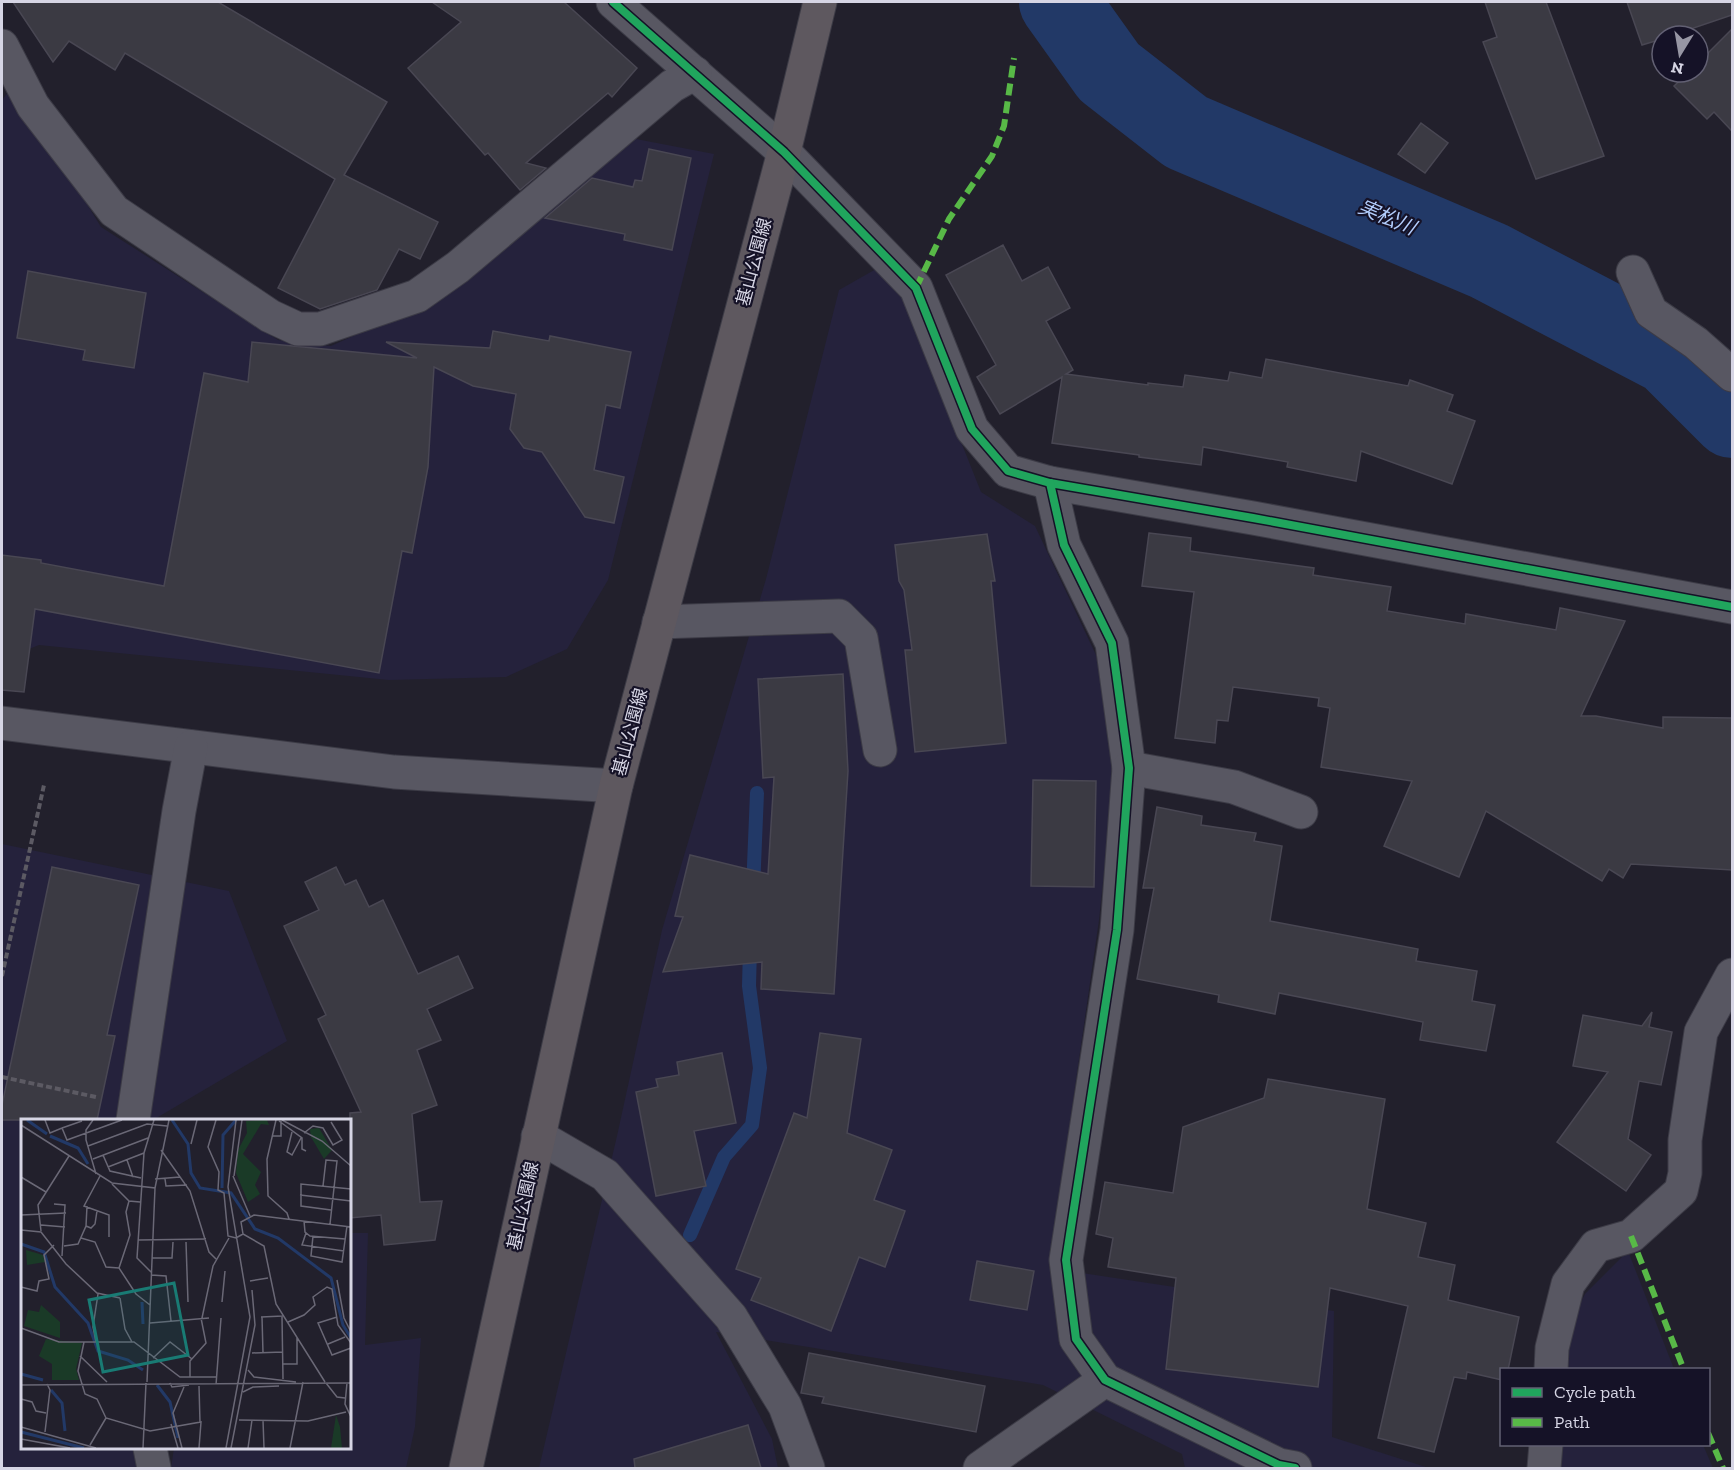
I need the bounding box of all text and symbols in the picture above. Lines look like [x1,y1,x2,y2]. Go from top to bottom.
north arrow [1650,24,1710,84]
text: N [1669,58,1685,79]
water label: 実松川 [1355,194,1421,241]
street label: 基山公園線 [732,216,776,308]
street label: 基山公園線 [608,686,652,778]
inset map [21,1119,351,1449]
street label: 基山公園線 [503,1160,543,1252]
legend [1500,1368,1710,1446]
text: Cycle path [1554,1381,1636,1403]
text: Path [1554,1411,1590,1433]

